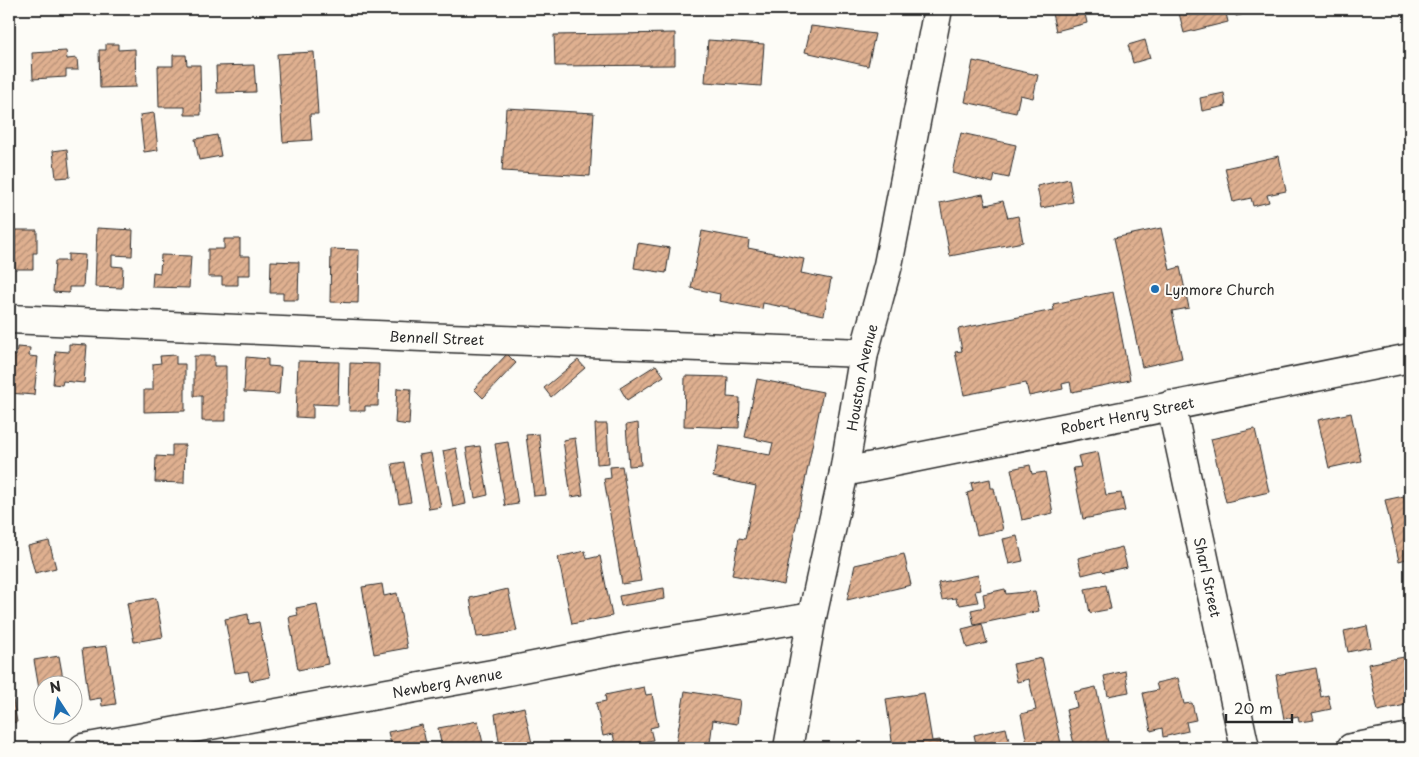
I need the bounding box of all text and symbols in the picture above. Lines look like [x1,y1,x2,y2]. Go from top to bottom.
place label: Lynmore Church [1165,279,1275,300]
marker: Lynmore Church [1149,283,1161,295]
street label: Houston Avenue [841,321,882,432]
street label: Bennell Street [388,325,485,350]
street label: Robert Henry Street [1059,391,1196,439]
street label: Sharl Street [1189,535,1227,619]
street label: Newberg Avenue [391,662,504,702]
north arrow [32,674,82,724]
text: N [48,675,63,698]
scale bar [1226,692,1293,724]
text: 20 m [1234,696,1273,719]

